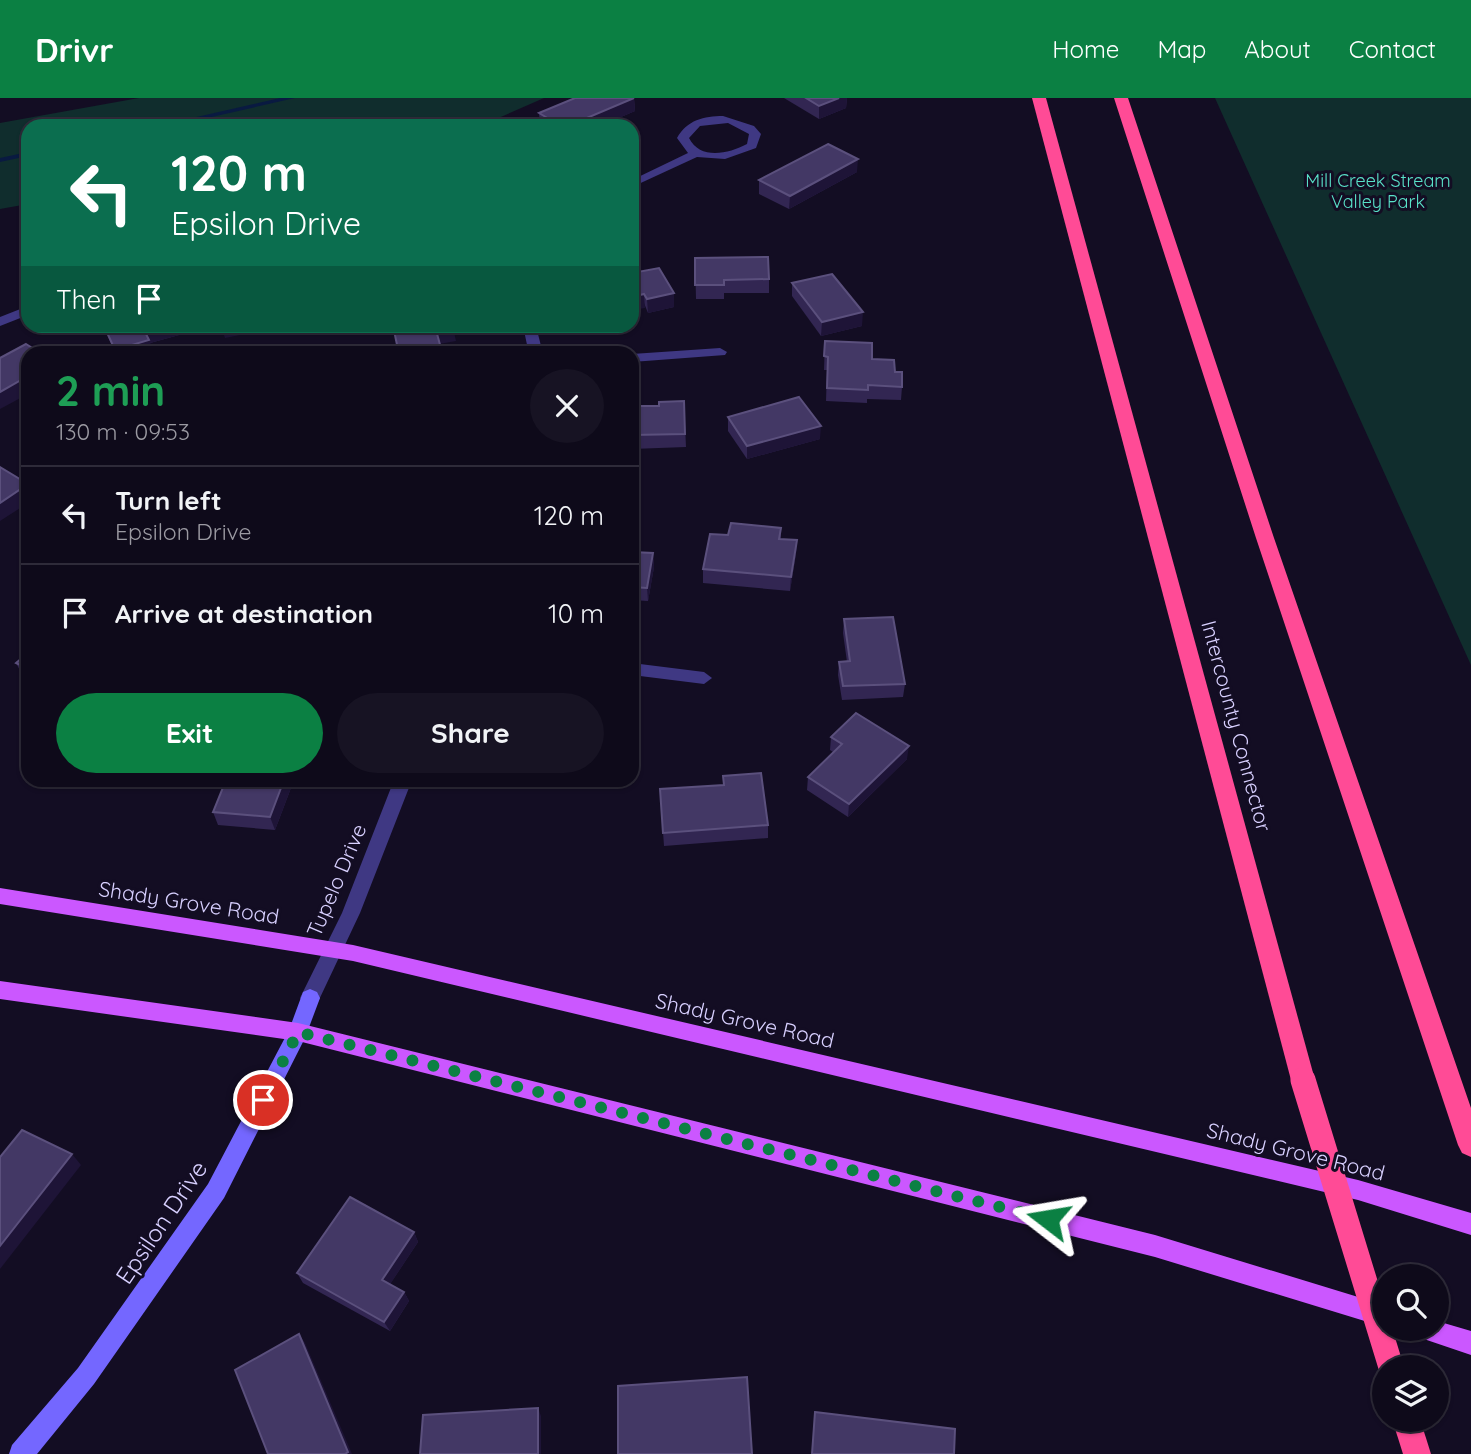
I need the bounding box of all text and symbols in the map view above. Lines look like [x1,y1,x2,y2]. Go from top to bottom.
text: Drivr [35,29,114,70]
text: Home [1052,34,1119,64]
text: Map [1157,34,1206,64]
text: About [1244,34,1311,64]
text: Contact [1349,34,1436,64]
text: 120 m [171,142,307,203]
icon: left [56,147,147,238]
park label: Mill Creek Stream Valley Park [1305,169,1451,213]
text: Epsilon Drive [171,203,361,243]
icon: arrive [130,280,168,318]
text: Then [56,283,116,316]
text: 2 min [56,364,165,417]
button: close [530,369,604,443]
text: 130 m · 09:53 [56,417,190,446]
text: Turn left [115,484,222,517]
icon: left [56,496,94,534]
text: 120 m [534,499,604,532]
text: Epsilon Drive [115,517,252,546]
icon: arrive [56,594,94,632]
text: Arrive at destination [115,597,373,630]
text: 10 m [548,597,604,630]
street label: Intercounty Connector [1196,618,1278,834]
button: Exit [56,693,323,773]
button: Share [337,693,604,773]
street label: Tupelo Drive [301,820,371,940]
street label: Shady Grove Road [97,875,281,929]
street label: Shady Grove Road [653,987,837,1053]
pin [233,1070,293,1130]
icon: arrive [244,1081,282,1119]
street label: Shady Grove Road [1204,1116,1388,1186]
street label: Epsilon Drive [109,1155,213,1289]
position arrow [1011,1182,1085,1256]
map controls [1372,1264,1449,1432]
button: search [1372,1264,1449,1341]
button: layers [1372,1355,1449,1432]

